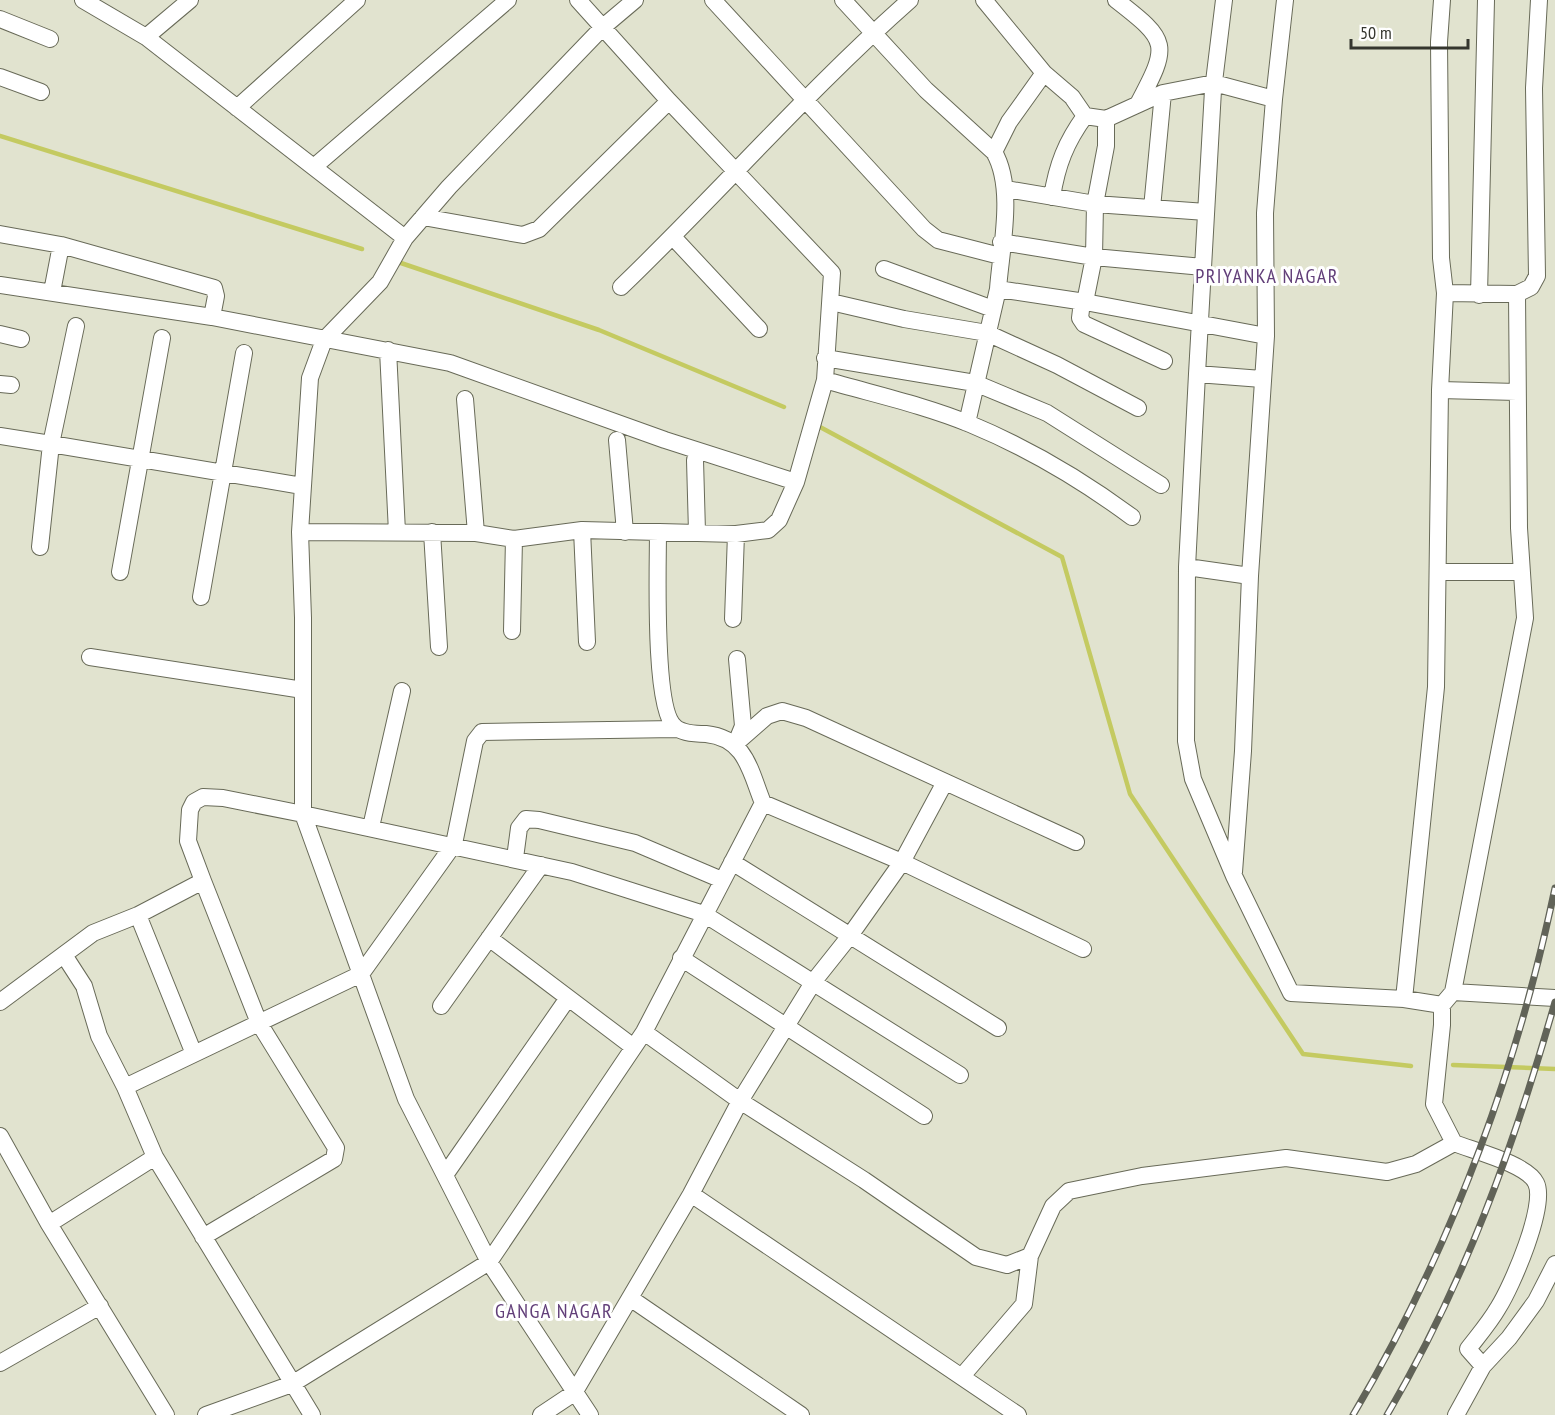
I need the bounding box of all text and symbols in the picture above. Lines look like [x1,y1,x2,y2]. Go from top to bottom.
scale bar [1351,12,1468,50]
text: 50 m [1360,21,1392,44]
district label: PRIYANKA NAGAR [1195,263,1339,289]
district label: GANGA NAGAR [495,1298,613,1324]

